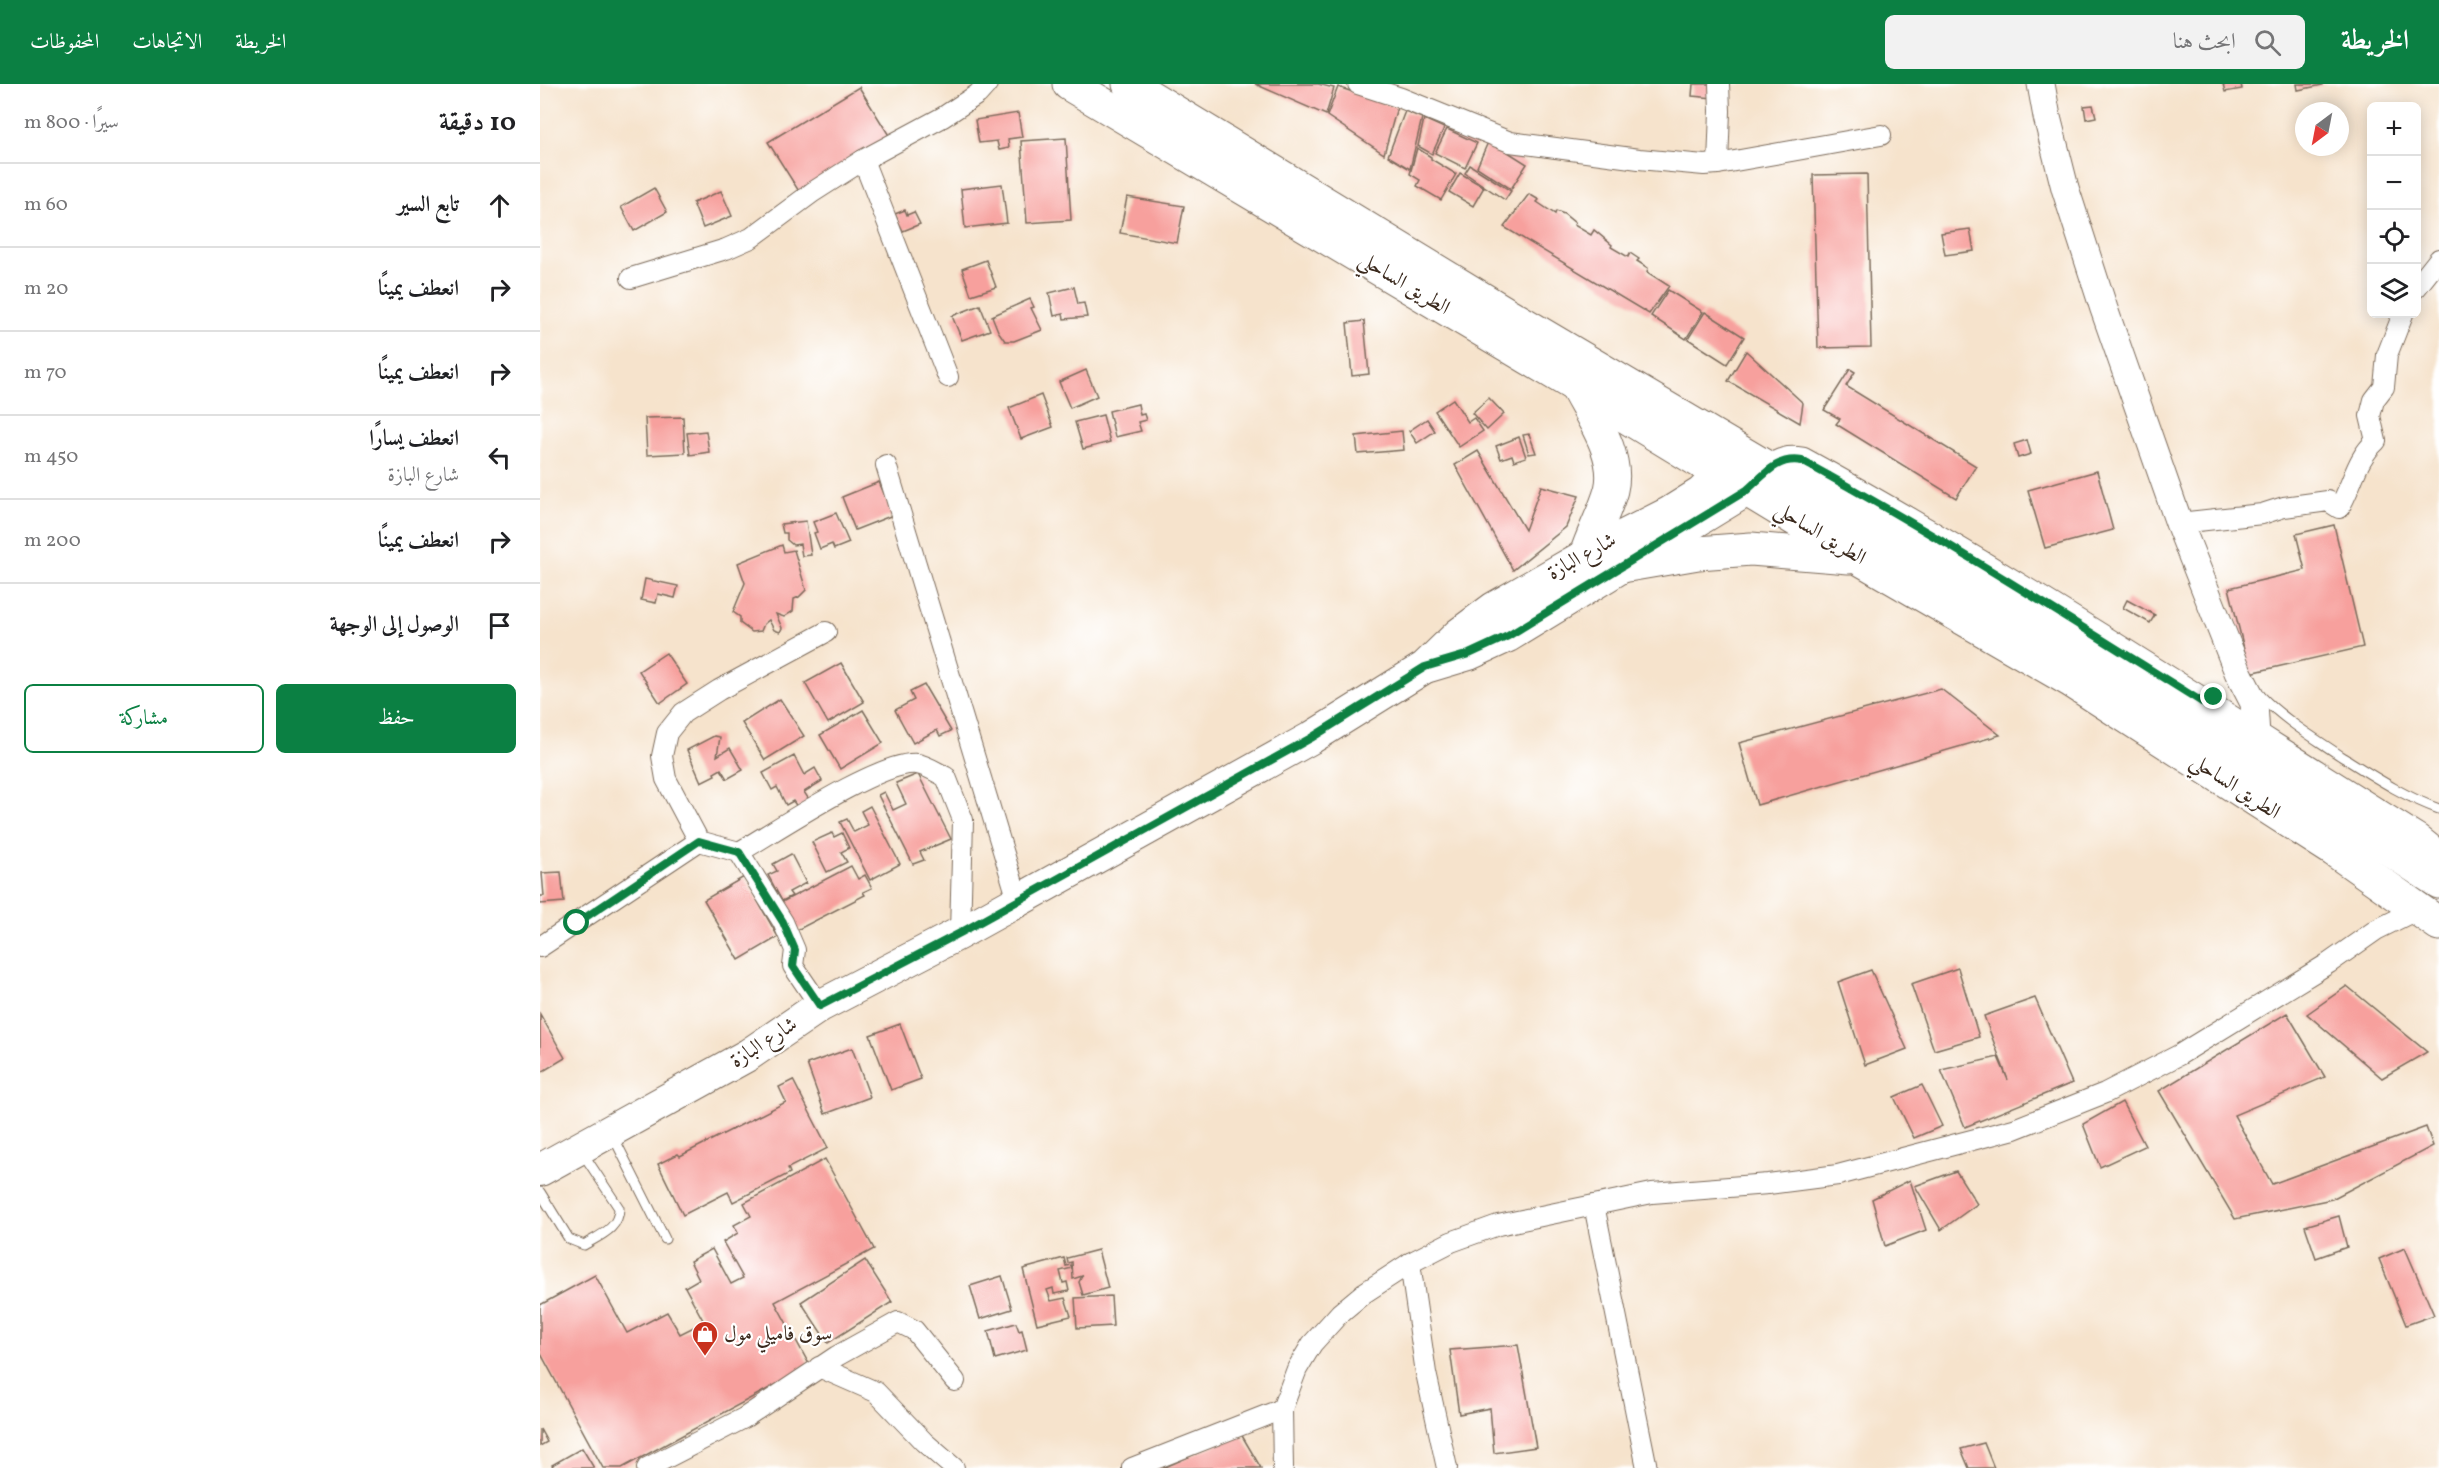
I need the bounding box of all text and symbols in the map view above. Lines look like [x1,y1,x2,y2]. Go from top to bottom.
search box [1885,15,2305,69]
text: الخريطة [2341,22,2409,61]
icon: search [2251,26,2284,59]
text: ابحث هنا [2173,27,2236,58]
text: المحفوظات [30,28,99,57]
text: الاتجاهات [132,28,202,57]
text: الخريطة [235,28,286,57]
north arrow [2295,102,2349,156]
map controls [2367,102,2421,318]
button: + [2367,102,2421,156]
text: 10 دقيقة [439,105,516,141]
text: سيرًا · 800 m [24,109,119,137]
button: − [2367,156,2421,210]
icon: ahead [483,189,516,222]
text: تابع السير [397,190,459,221]
text: 60 m [24,191,68,219]
button: locate [2367,210,2421,264]
street label: الطريق الساحلي [1351,245,1455,326]
button: layers [2367,264,2421,318]
icon: right [483,273,516,306]
text: انعطف يمينًا [378,274,459,305]
text: 20 m [24,275,68,303]
icon: right [483,357,516,390]
text: انعطف يمينًا [378,358,459,389]
text: 70 m [24,359,67,387]
text: انعطف يسارًا [369,424,459,455]
icon: left [483,441,516,474]
text: 450 m [24,443,78,471]
text: شارع البازة [388,462,459,490]
street label: الطريق الساحلي [1767,495,1871,576]
icon: right [483,525,516,558]
text: انعطف يمينًا [378,526,459,557]
street label: شارع البازة [1542,526,1623,590]
text: 200 m [24,527,81,555]
icon: arrive [483,609,516,642]
text: الوصول إلى الوجهة [330,610,459,641]
route end [2200,683,2226,709]
button: مشاركة [24,684,264,753]
button: حفظ [276,684,516,753]
street label: الطريق الساحلي [2182,747,2286,830]
route start [563,909,589,935]
street label: شارع البازة [725,1010,804,1077]
shop icon: سوق فاميلي مول [690,1319,720,1357]
place label: سوق فاميلي مول [724,1320,832,1353]

